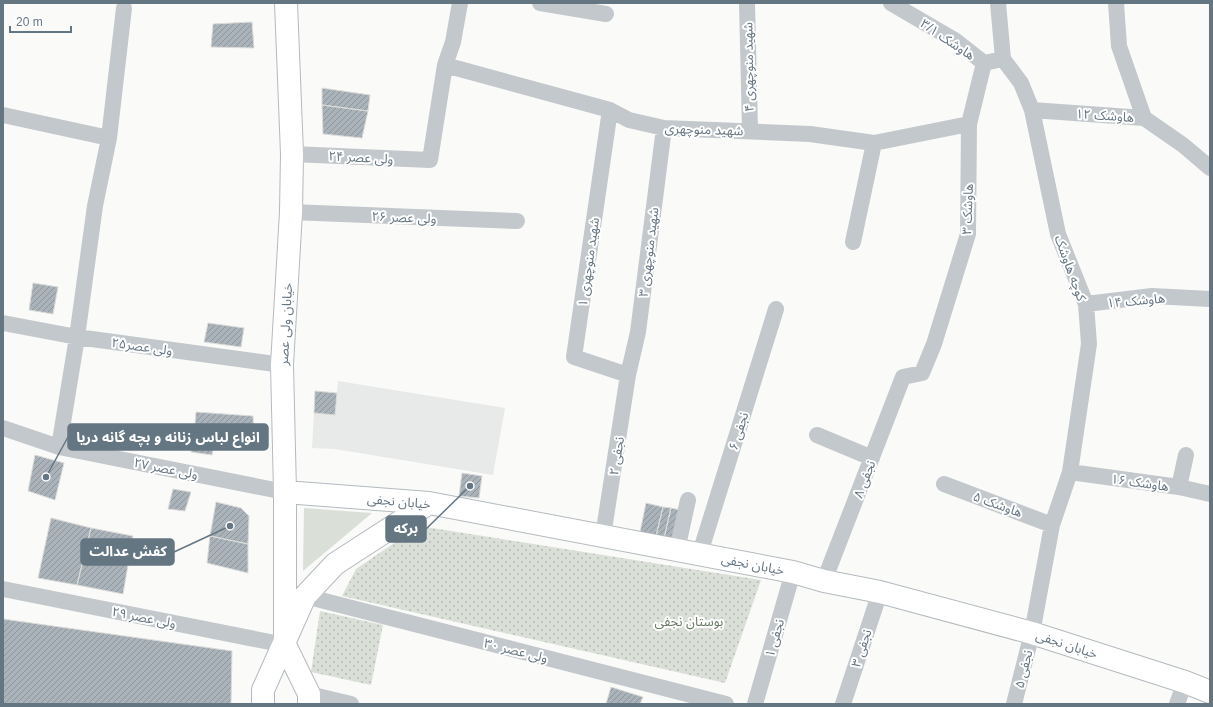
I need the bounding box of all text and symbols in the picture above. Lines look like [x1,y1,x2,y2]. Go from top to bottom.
scale bar [10,8,71,34]
text: 20 m [16,15,43,29]
street label: هاوشک ۳/۱ [918,16,978,63]
street label: شهید منوچهری ۴ [740,22,759,112]
street label: هاوشک ۱۲ [1075,106,1135,125]
street label: شهید منوچهری [664,121,744,140]
street label: ولی عصر ۲۴ [328,148,394,168]
street label: هاوشک ۳ [959,183,976,235]
street label: شهید منوچهری ۳ [636,207,663,298]
street label: ولی عصر ۲۶ [371,209,437,227]
street label: شهید منوچهری ۱ [575,217,604,308]
street label: کوچه هاوشک [1050,233,1090,304]
street label: خیابان ولی عصر [276,282,296,367]
street label: هاوشک ۱۴ [1106,290,1166,311]
street label: ولی عصر۲۵ [110,335,173,359]
street label: نجفی ۶ [726,410,752,452]
callout: انواع لباس زنانه و بچه گانه دریا [68,424,268,450]
text: انواع لباس زنانه و بچه گانه دریا [76,429,260,448]
street label: نجفی ۲ [606,436,628,477]
street label: ولی عصر ۲۷ [132,455,199,483]
street label: نجفی ۸ [851,458,879,500]
street label: هاوشک ۱۶ [1110,471,1170,494]
street label: هاوشک ۵ [971,489,1024,520]
street label: خیابان نجفی [366,491,432,513]
callout: برکه [386,516,426,542]
text: برکه [394,520,418,537]
callout: کفش عدالت [81,539,174,565]
text: کفش عدالت [89,543,167,559]
street label: خیابان نجفی [720,551,786,579]
street label: ولی عصر ۲۹ [110,604,177,632]
park label: بوستان نجفی [655,614,723,630]
street label: نجفی ۱ [762,617,788,659]
street label: نجفی ۳ [848,627,876,669]
street label: خیابان نجفی [1034,627,1100,663]
street label: ولی عصر ۳۰ [482,635,549,667]
street label: نجفی ۵ [1012,648,1036,690]

